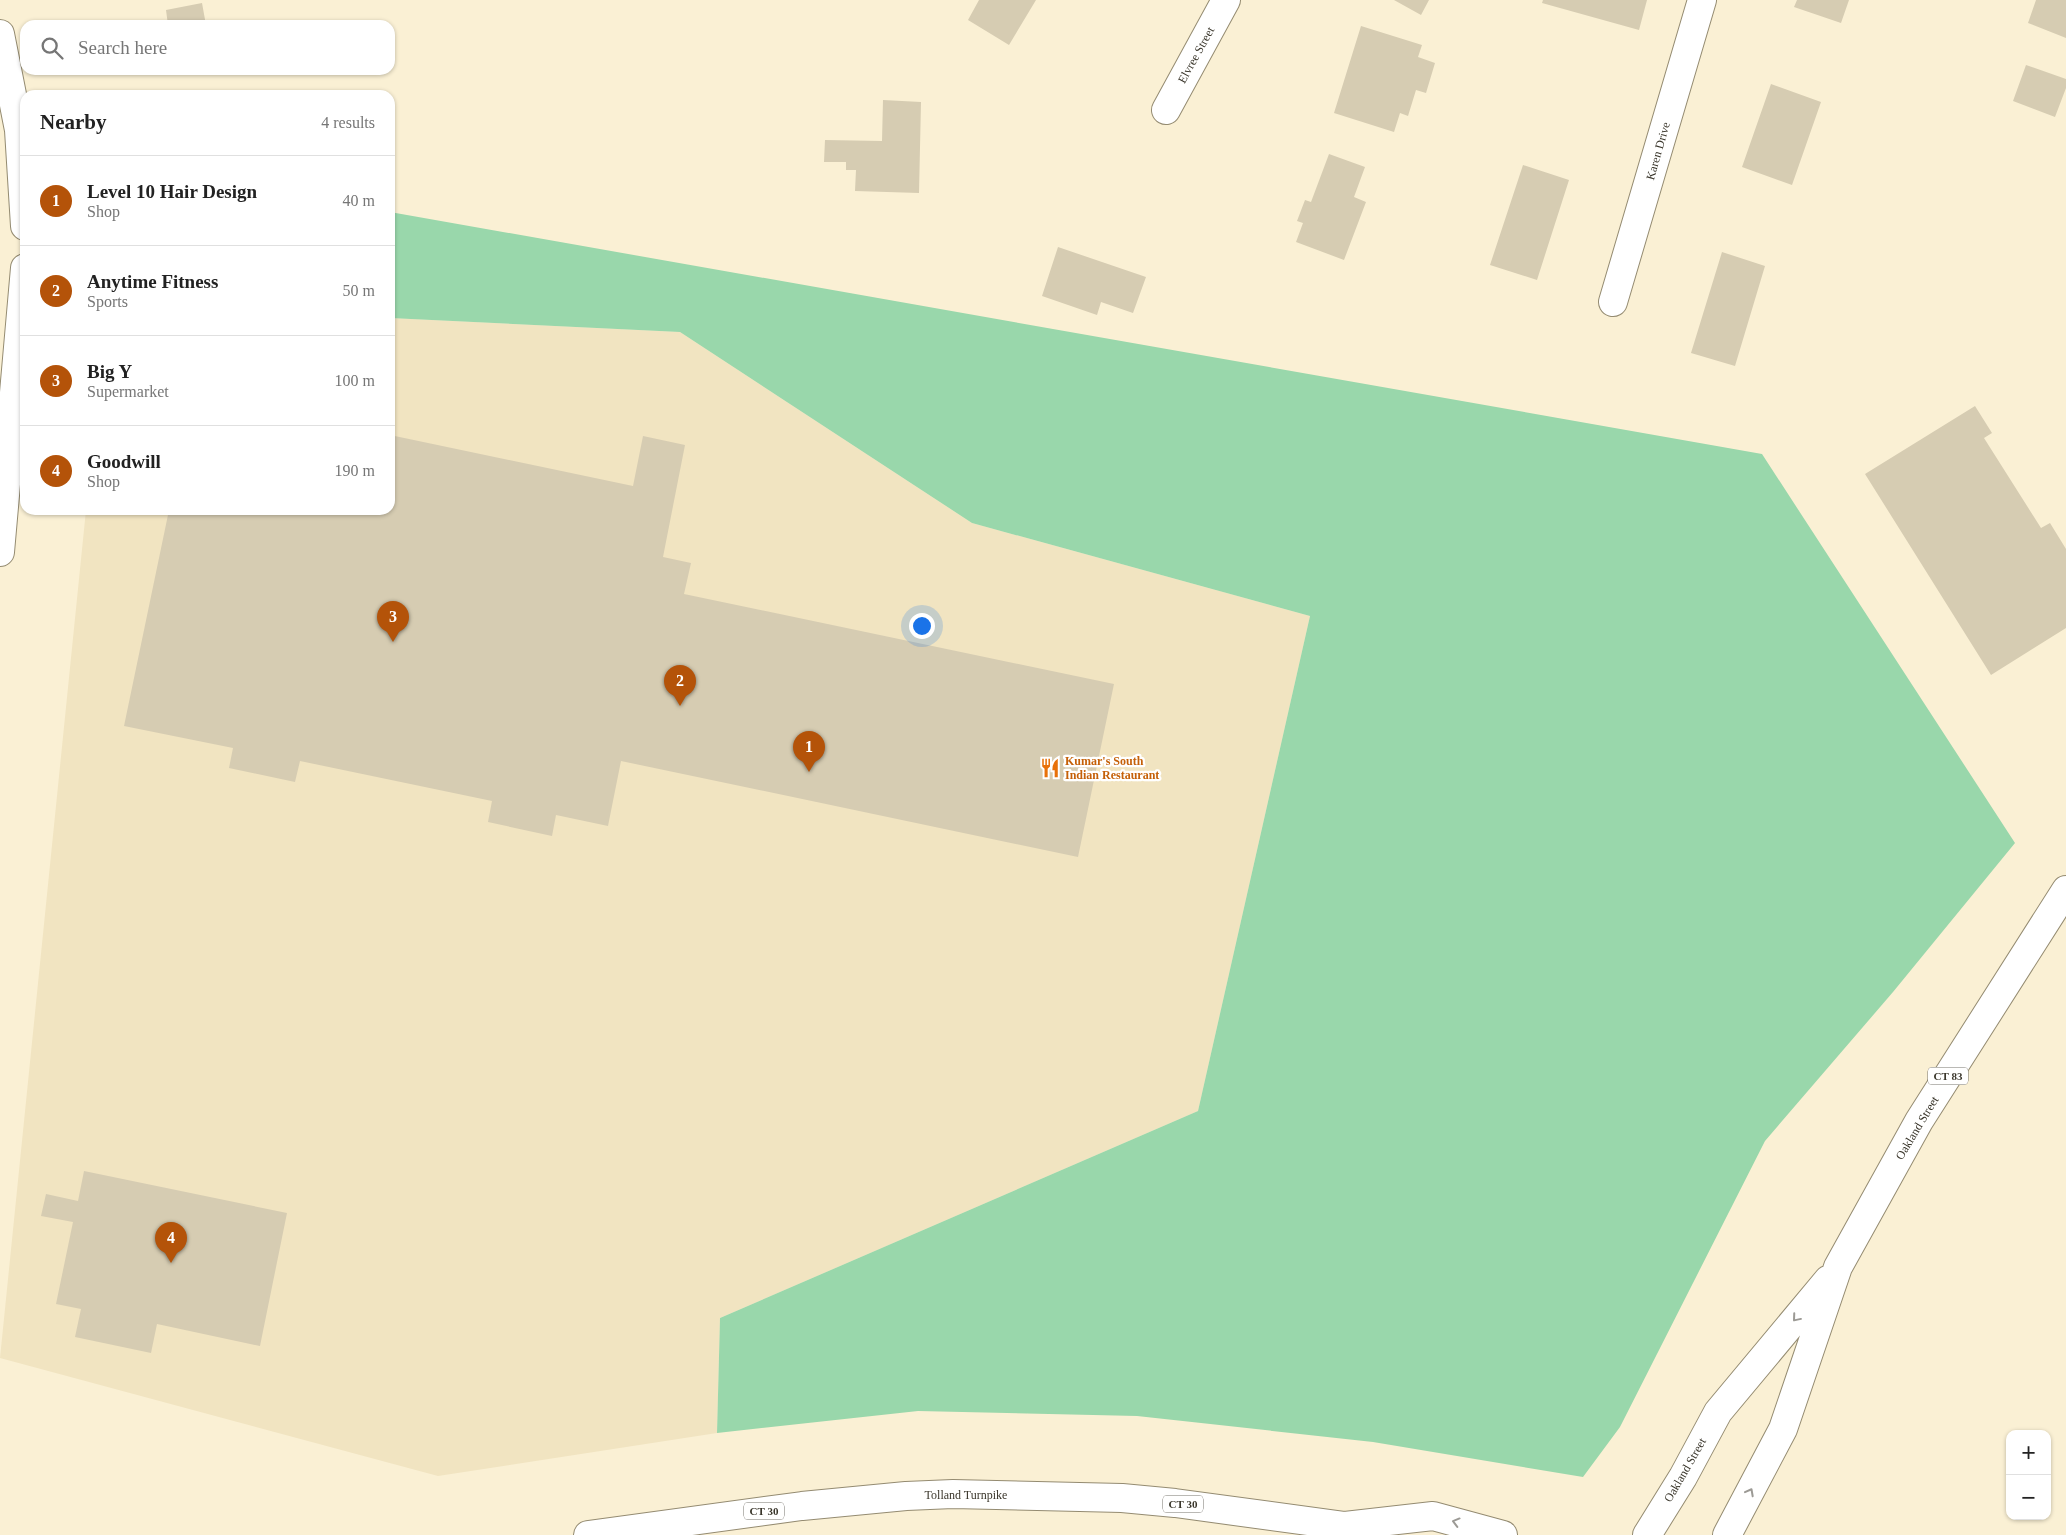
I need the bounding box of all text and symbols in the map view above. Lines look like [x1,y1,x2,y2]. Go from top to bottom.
search box [20,20,395,75]
street label: Elvree Street [1175,24,1218,86]
icon: search [38,34,66,62]
text: Search here [78,37,167,58]
text: Nearby [40,110,107,134]
text: 4 results [321,114,375,131]
street label: Karen Drive [1643,120,1673,182]
text: Level 10 Hair Design [87,181,257,202]
text: 1 [52,192,60,209]
text: 40 m [343,192,375,209]
text: Shop [87,203,120,220]
text: Anytime Fitness [87,271,218,292]
text: 2 [52,282,60,299]
text: 50 m [343,282,375,299]
text: Sports [87,293,128,310]
text: Big Y [87,361,132,382]
text: 3 [52,372,60,389]
text: 100 m [335,372,375,389]
text: Supermarket [87,383,169,400]
text: Goodwill [87,451,161,472]
text: 4 [52,462,60,479]
text: 190 m [335,462,375,479]
text: Shop [87,473,120,490]
pin: 3 [377,601,409,642]
your location [909,613,935,639]
pin: 2 [664,665,696,706]
pin: 1 [793,731,825,772]
place label: Kumar's South Indian Restaurant [1065,754,1159,782]
restaurant icon: Kumar's South Indian Restaurant [1039,757,1061,779]
road number: CT 83 [1928,1068,1968,1084]
street label: Oakland Street [1893,1093,1942,1162]
pin: 4 [155,1222,187,1263]
one-way arrow [1793,1312,1802,1321]
map controls [2006,1430,2051,1520]
button: + [2006,1430,2051,1475]
street label: Oakland Street [1661,1435,1709,1505]
button: − [2006,1475,2051,1520]
street label: Tolland Turnpike [925,1488,1007,1502]
one-way arrow [1744,1488,1754,1497]
road number: CT 30 [1163,1496,1203,1512]
road number: CT 30 [744,1502,784,1520]
one-way arrow [1452,1518,1460,1528]

